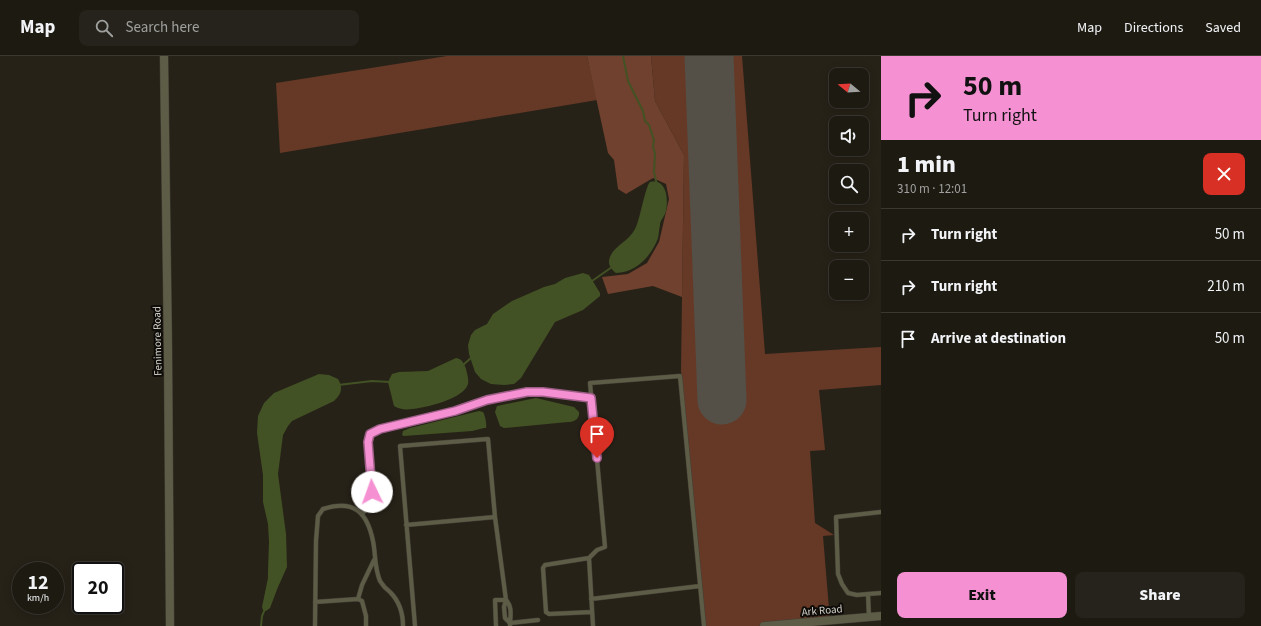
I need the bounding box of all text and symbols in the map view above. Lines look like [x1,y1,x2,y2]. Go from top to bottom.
search box [79,10,359,46]
text: Map [20,14,55,41]
icon: search [93,17,115,39]
text: Search here [125,17,199,38]
text: Map [1077,18,1102,38]
text: Directions [1124,18,1183,38]
text: Saved [1205,18,1241,38]
text: 50 m [963,66,1022,106]
north arrow [829,68,869,108]
map controls [829,68,869,300]
icon: right [897,72,949,124]
text: Turn right [963,103,1037,128]
button: sound [829,116,869,156]
text: 1 min [897,147,956,182]
button: close [1203,153,1245,195]
button: search [829,164,869,204]
text: 310 m · 12:01 [897,180,967,198]
button: + [829,212,869,252]
icon: right [897,224,919,246]
text: Turn right [931,224,997,245]
text: 50 m [1215,224,1245,245]
button: − [829,260,869,300]
icon: right [897,276,919,298]
text: Turn right [931,276,997,297]
text: 210 m [1207,276,1245,297]
street label: Fenimore Road [149,306,166,376]
icon: arrive [897,328,919,350]
text: Arrive at destination [931,328,1066,349]
text: 50 m [1215,328,1245,349]
pin [580,417,614,458]
icon: arrive [586,423,608,445]
position arrow [351,471,393,513]
speed limit sign: 20 [72,562,124,614]
text: 12 [27,569,49,597]
button: Exit [897,572,1067,618]
button: Share [1075,572,1245,618]
text: km/h [27,591,49,605]
street label: Ark Road [801,601,843,620]

